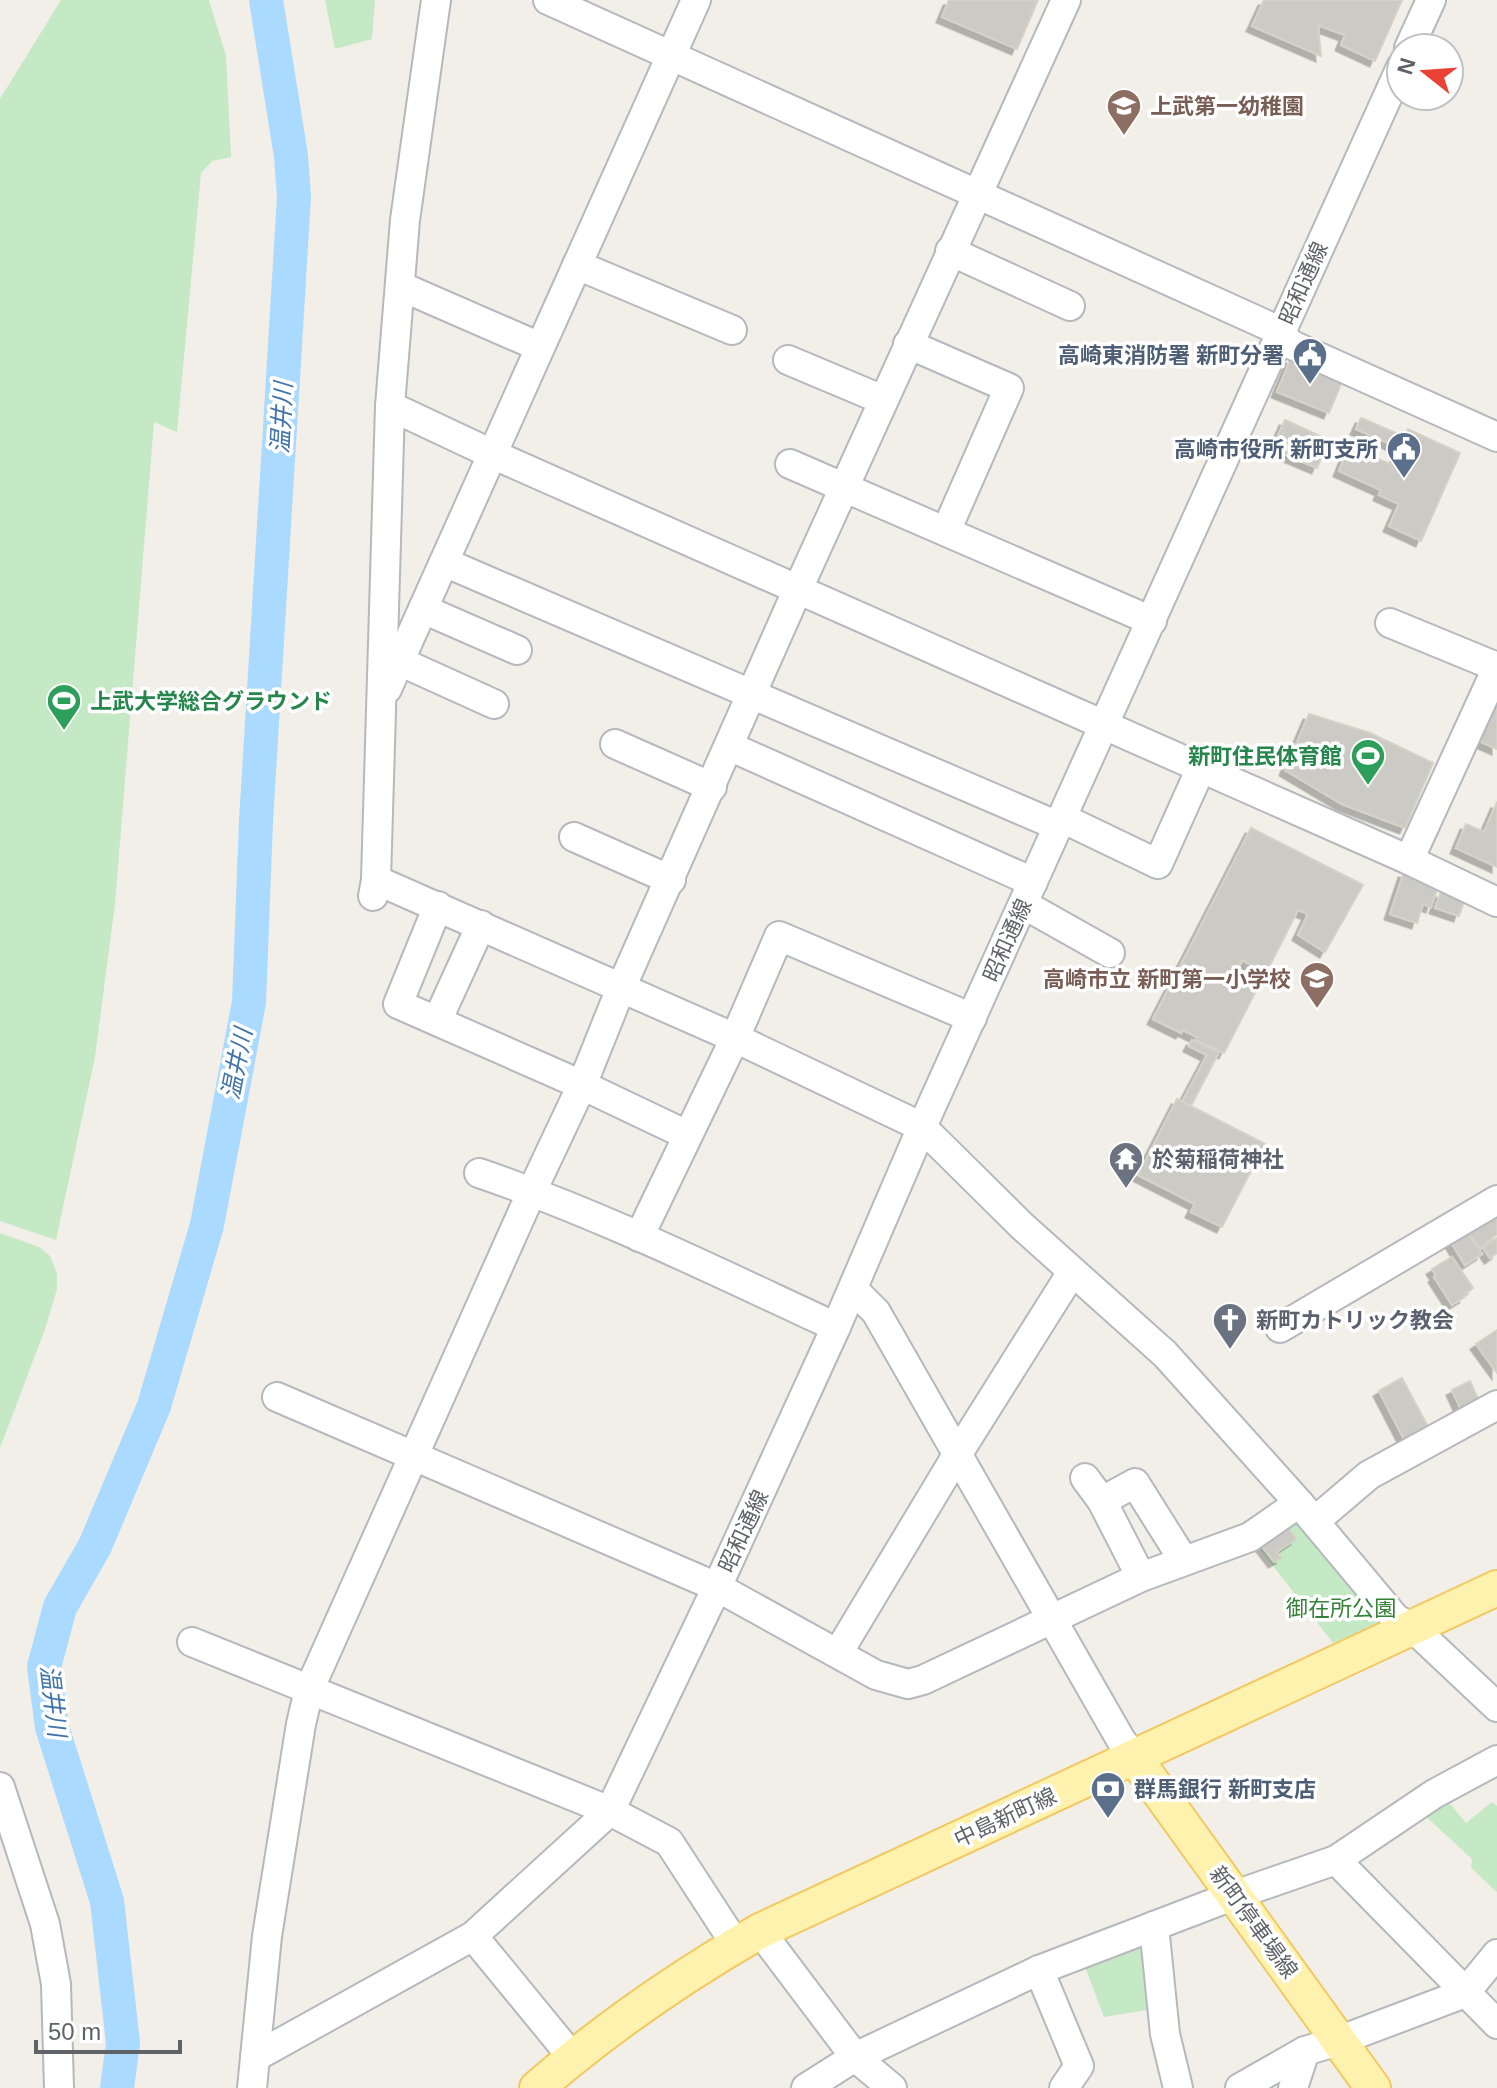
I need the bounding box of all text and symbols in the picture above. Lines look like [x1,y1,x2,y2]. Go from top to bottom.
north arrow [1385,32,1465,112]
text: N [1392,55,1421,78]
school or university icon: 上武第一幼稚園 [1105,87,1143,137]
place label: 上武第一幼稚園 [1150,94,1304,119]
street label: 昭和通線 [1274,238,1333,328]
public building icon: 高崎東消防署 新町分署 [1291,336,1329,386]
place label: 高崎東消防署 新町分署 [1058,343,1284,368]
water label: 温井川 [266,378,297,455]
public building icon: 高崎市役所 新町支所 [1385,430,1423,480]
place label: 高崎市役所 新町支所 [1174,437,1378,462]
sports icon: 上武大学総合グラウンド [45,682,83,732]
place label: 上武大学総合グラウンド [90,689,332,714]
sports icon: 新町住民体育館 [1349,737,1387,787]
place label: 新町住民体育館 [1188,744,1342,769]
street label: 昭和通線 [978,895,1037,985]
school or university icon: 高崎市立 新町第一小学校 [1298,960,1336,1010]
place label: 高崎市立 新町第一小学校 [1043,967,1291,992]
water label: 温井川 [216,1023,257,1102]
temple icon: 於菊稲荷神社 [1107,1140,1145,1190]
place label: 於菊稲荷神社 [1152,1147,1284,1172]
church icon: 新町カトリック教会 [1211,1301,1249,1351]
place label: 新町カトリック教会 [1256,1308,1454,1333]
street label: 昭和通線 [714,1486,773,1576]
park label: 御在所公園 [1286,1596,1396,1621]
water label: 温井川 [36,1664,72,1741]
bank icon: 群馬銀行 新町支店 [1089,1770,1127,1820]
place label: 群馬銀行 新町支店 [1134,1777,1316,1802]
street label: 中島新町線 [950,1783,1060,1852]
street label: 新町停車場線 [1205,1862,1303,1983]
scale bar [36,2004,180,2054]
text: 50 m [48,2018,101,2045]

